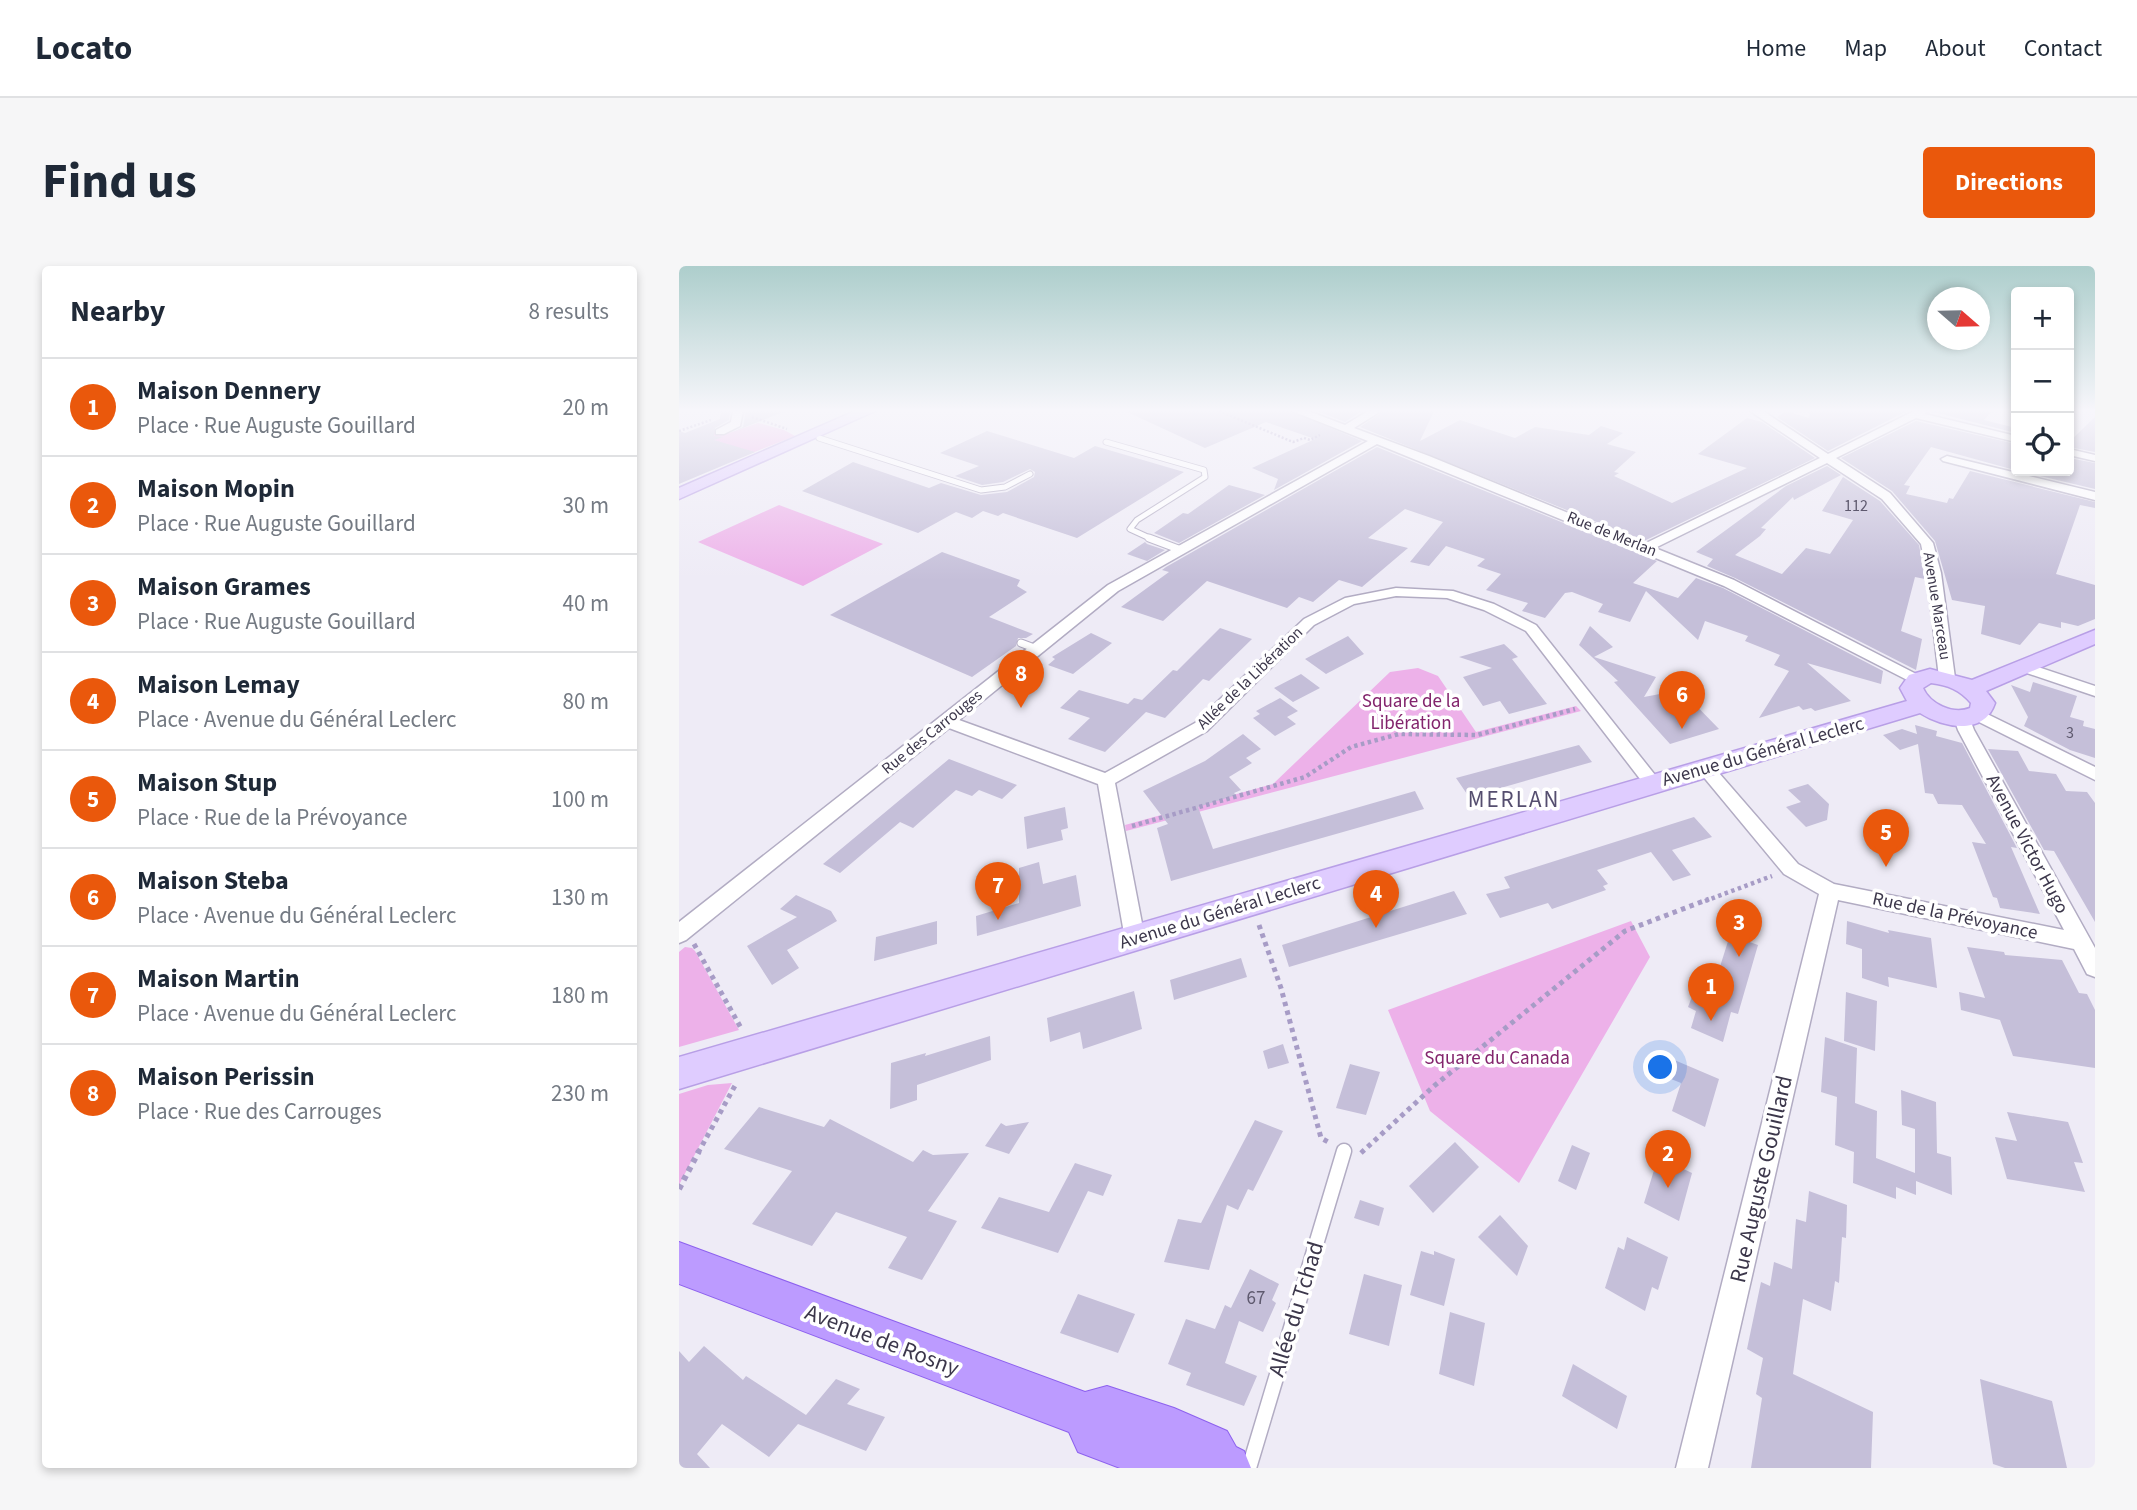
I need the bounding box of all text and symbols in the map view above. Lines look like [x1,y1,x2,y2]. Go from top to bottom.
text: Locato [35,25,132,72]
text: Home [1746,31,1806,66]
text: Map [1844,31,1887,66]
text: About [1925,31,1986,66]
text: Contact [2024,31,2102,66]
text: Find us [42,147,197,217]
button: Directions [1923,147,2095,218]
north arrow [1927,287,1990,350]
map controls [2011,287,2074,476]
button: + [2011,287,2074,350]
text: Nearby [70,290,165,333]
text: 8 results [529,295,609,328]
button: − [2011,350,2074,413]
text: Maison Dennery [137,372,321,409]
text: 1 [87,391,99,424]
text: 20 m [562,391,609,424]
text: Place · Rue Auguste Gouillard [137,409,416,442]
button: locate [2011,413,2074,476]
text: Maison Mopin [137,470,295,507]
text: 2 [87,489,99,522]
text: 30 m [562,489,609,522]
house number: 112 [1844,495,1868,517]
street label: Rue de Merlan [1564,506,1660,562]
text: Place · Rue Auguste Gouillard [137,507,416,540]
street label: Avenue Marceau [1918,550,1956,662]
text: Maison Grames [137,568,311,605]
text: 3 [87,587,99,620]
text: 40 m [562,587,609,620]
text: Place · Rue Auguste Gouillard [137,605,416,638]
street label: Allée de la Libération [1192,622,1308,734]
pin: 8 [998,650,1044,708]
text: Maison Lemay [137,666,300,703]
pin: 6 [1659,671,1705,729]
street label: Rue des Carrouges [877,684,987,779]
text: 4 [87,685,99,718]
text: 80 m [562,685,609,718]
park label: Square de la Libération [1362,688,1460,737]
text: Place · Avenue du Général Leclerc [137,703,457,736]
street label: Avenue du Général Leclerc [1659,710,1867,794]
house number: 3 [2066,722,2074,744]
text: Maison Stup [137,764,277,801]
street label: Avenue Victor Hugo [1979,769,2075,919]
text: 5 [87,783,99,816]
text: 100 m [551,783,609,816]
district label: MERLAN [1468,783,1560,816]
text: Place · Rue de la Prévoyance [137,801,407,834]
pin: 5 [1863,809,1909,867]
text: Maison Steba [137,862,289,899]
pin: 7 [975,862,1021,920]
street label: Avenue du Général Leclerc [1116,869,1324,956]
pin: 4 [1353,870,1399,928]
text: 6 [87,881,99,914]
text: 130 m [551,881,609,914]
street label: Rue de la Prévoyance [1870,885,2040,947]
text: Place · Avenue du Général Leclerc [137,899,457,932]
pin: 3 [1716,899,1762,957]
text: Maison Martin [137,960,300,997]
pin: 1 [1688,963,1734,1021]
text: 7 [87,979,99,1012]
text: 180 m [551,979,609,1012]
text: Place · Avenue du Général Leclerc [137,997,457,1030]
park label: Square du Canada [1424,1045,1570,1072]
your location [1643,1050,1677,1084]
text: Maison Perissin [137,1058,315,1095]
street label: Rue Auguste Gouillard [1721,1072,1801,1286]
text: 8 [87,1077,99,1110]
text: 230 m [551,1077,609,1110]
text: Place · Rue des Carrouges [137,1095,382,1128]
pin: 2 [1645,1130,1691,1188]
street label: Allée du Tchad [1260,1237,1332,1381]
house number: 67 [1247,1285,1265,1312]
street label: Avenue de Rosny [800,1295,964,1385]

